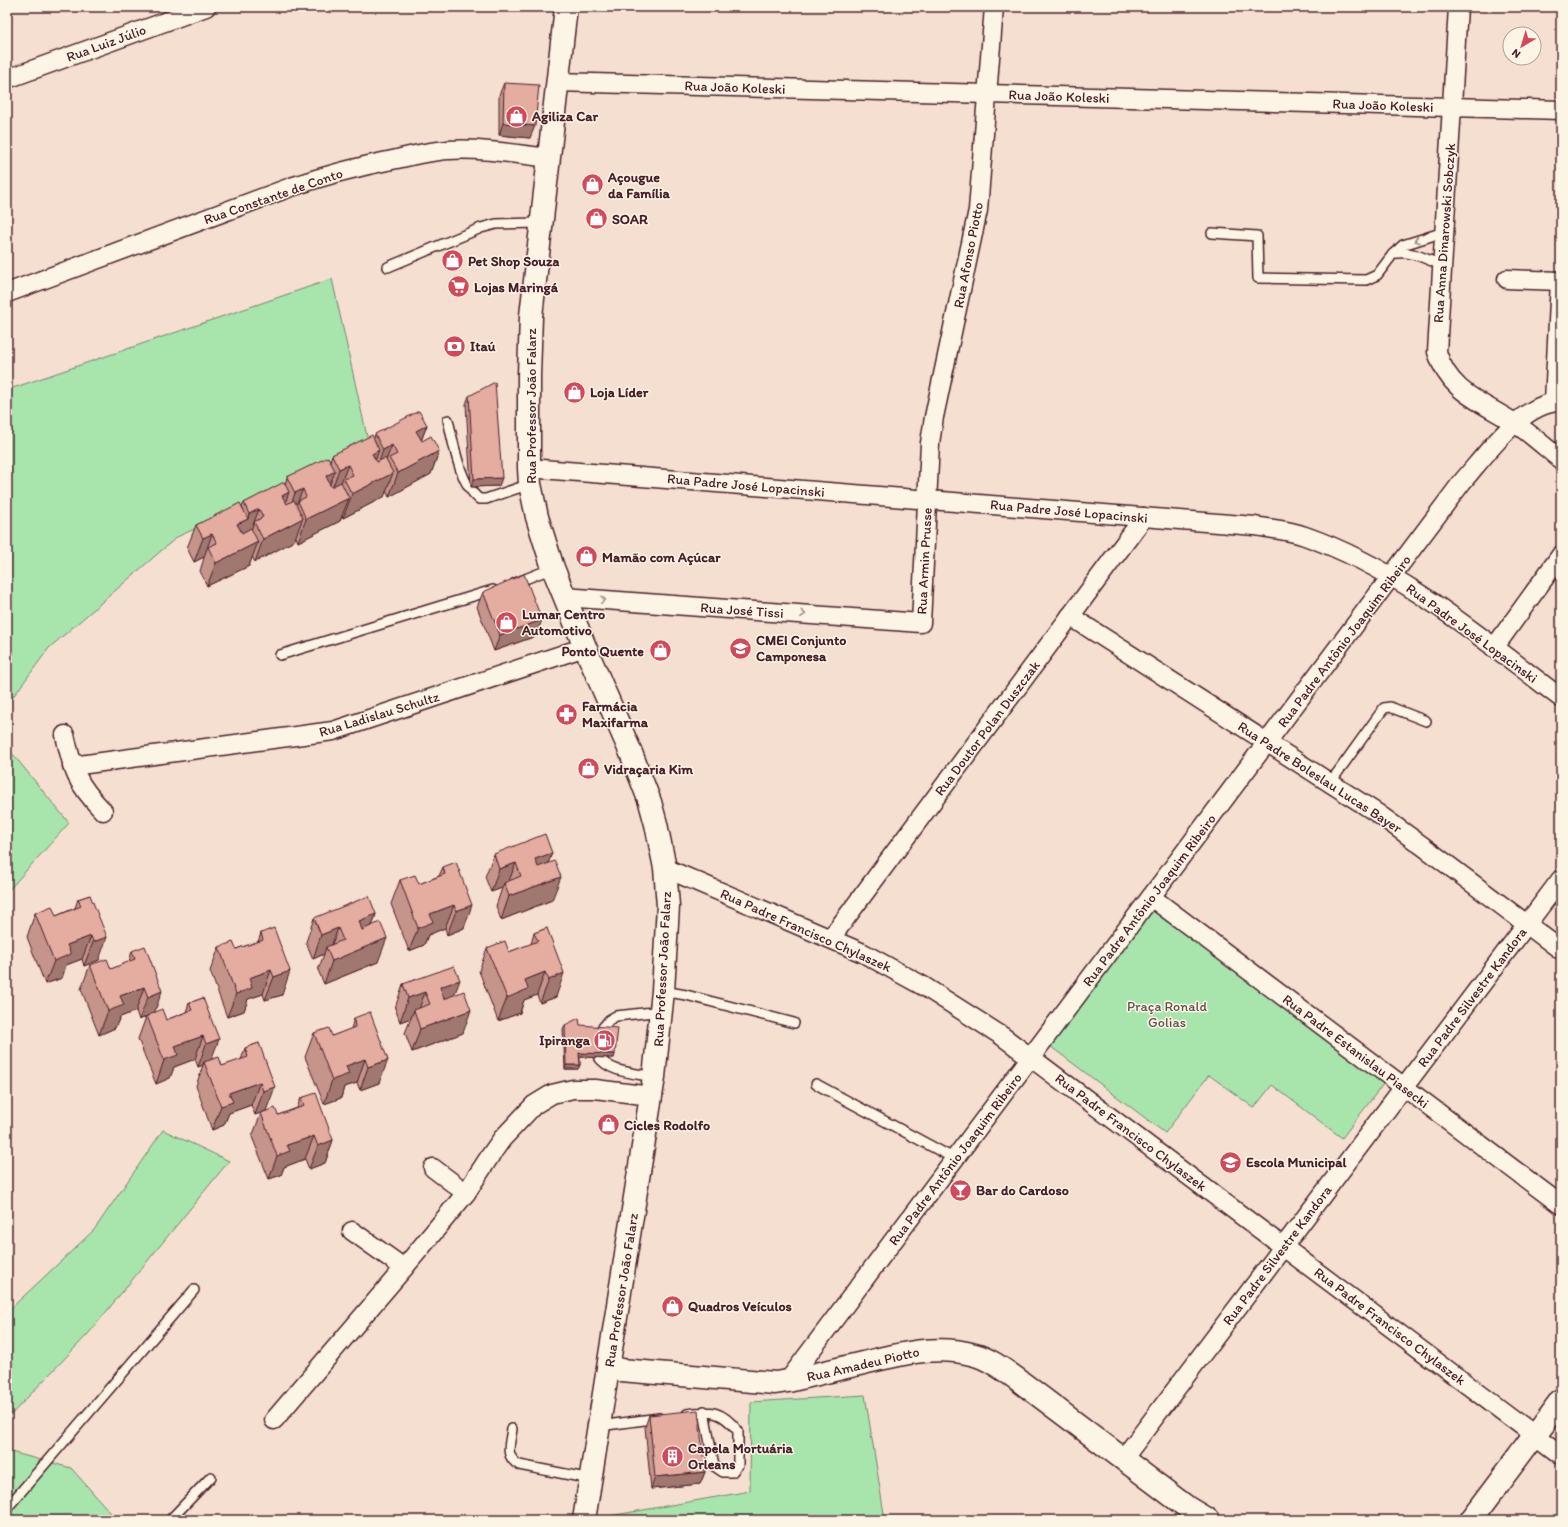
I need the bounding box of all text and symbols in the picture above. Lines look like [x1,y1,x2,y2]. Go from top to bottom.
street label: Rua Luiz Júlio [64,21,148,66]
north arrow [1502,26,1542,66]
text: N [1509,46,1523,61]
street label: Rua João Koleski [684,77,786,98]
street label: Rua João Koleski [1008,86,1110,107]
street label: Rua João Koleski [1332,95,1434,116]
shop icon: Agiliza Car [503,103,529,129]
place label: Agiliza Car [531,108,598,125]
street label: Rua Anna Dinarowski Sobczyk [1430,142,1459,324]
street label: Rua Constante de Conto [201,165,345,228]
place label: Açougue da Família [607,169,671,202]
shop icon: Açougue da Família [579,172,605,198]
street label: Rua Afonso Piotto [950,201,987,309]
shop icon: SOAR [583,206,609,232]
place label: SOAR [612,211,648,228]
one-way arrow [1414,235,1421,244]
shop icon: Pet Shop Souza [440,248,466,274]
place label: Pet Shop Souza [468,253,560,270]
supermarket icon: Lojas Maringá [445,274,471,300]
place label: Lojas Maringá [474,279,559,296]
street label: Rua Professor João Falarz [523,328,540,484]
bank icon: Itaú [442,333,468,359]
place label: Itaú [470,338,496,355]
shop icon: Loja Líder [561,379,587,405]
place label: Loja Líder [590,384,649,401]
street label: Rua Padre José Lopacinski [666,470,825,501]
street label: Rua Padre José Lopacinski [989,496,1148,527]
street label: Rua Armin Prusse [913,507,936,615]
shop icon: Mamão com Açúcar [574,544,600,570]
place label: Mamão com Açúcar [602,549,721,566]
street label: Rua Padre Antônio Joaquim Ribeiro [1274,552,1415,731]
street label: Rua Padre José Lopacinski [1403,580,1541,687]
one-way arrow [600,595,606,604]
street label: Rua José Tissi [700,599,784,622]
place label: Lumar Centro Automotivo [521,606,605,639]
shop icon: Lumar Centro Automotivo [494,609,520,635]
one-way arrow [800,610,806,619]
place label: CMEI Conjunto Camponesa [756,632,846,665]
school or university icon: CMEI Conjunto Camponesa [727,635,753,661]
shop icon: Ponto Quente [647,638,673,664]
place label: Ponto Quente [561,643,644,660]
street label: Rua Doutor Polan Duszczak [931,657,1044,799]
street label: Rua Ladislau Schultz [317,688,442,741]
place label: Farmácia Maxifarma [582,698,649,731]
pharmacy icon: Farmácia Maxifarma [554,701,580,727]
street label: Rua Padre Boleslau Lucas Bayer [1234,718,1405,837]
shop icon: Vidraçaria Kim [576,756,602,782]
place label: Vidraçaria Kim [604,761,693,778]
street label: Rua Padre Antônio Joaquim Ribeiro [1079,811,1220,990]
street label: Rua Padre Francisco Chylaszek [718,885,895,976]
street label: Rua Professor João Falarz [650,890,675,1047]
street label: Rua Padre Silvestre Kandora [1414,923,1531,1071]
street label: Rua Padre Estanislau Piasecki [1279,991,1432,1112]
park label: Praça Ronald Golias [1127,998,1207,1031]
fuel station icon: Ipiranga [592,1027,618,1053]
place label: Ipiranga [539,1032,591,1049]
street label: Rua Padre Antônio Joaquim Ribeiro [885,1070,1026,1249]
street label: Rua Padre Francisco Chylaszek [1052,1070,1210,1195]
shop icon: Cicles Rodolfo [596,1112,622,1138]
place label: Cicles Rodolfo [624,1117,710,1134]
school or university icon: Escola Municipal [1218,1149,1244,1175]
place label: Escola Municipal [1246,1154,1347,1171]
bar icon: Bar do Cardoso [947,1177,973,1203]
street label: Rua Padre Silvestre Kandora [1219,1181,1336,1329]
place label: Bar do Cardoso [976,1182,1069,1199]
street label: Rua Professor João Falarz [601,1211,642,1368]
street label: Rua Padre Francisco Chylaszek [1311,1264,1469,1389]
shop icon: Quadros Veículos [660,1293,686,1319]
place label: Quadros Veículos [688,1298,792,1315]
street label: Rua Amadeu Piotto [805,1343,921,1386]
place label: Capela Mortuária Orleans [688,1440,793,1473]
building icon: Capela Mortuária Orleans [660,1443,686,1469]

